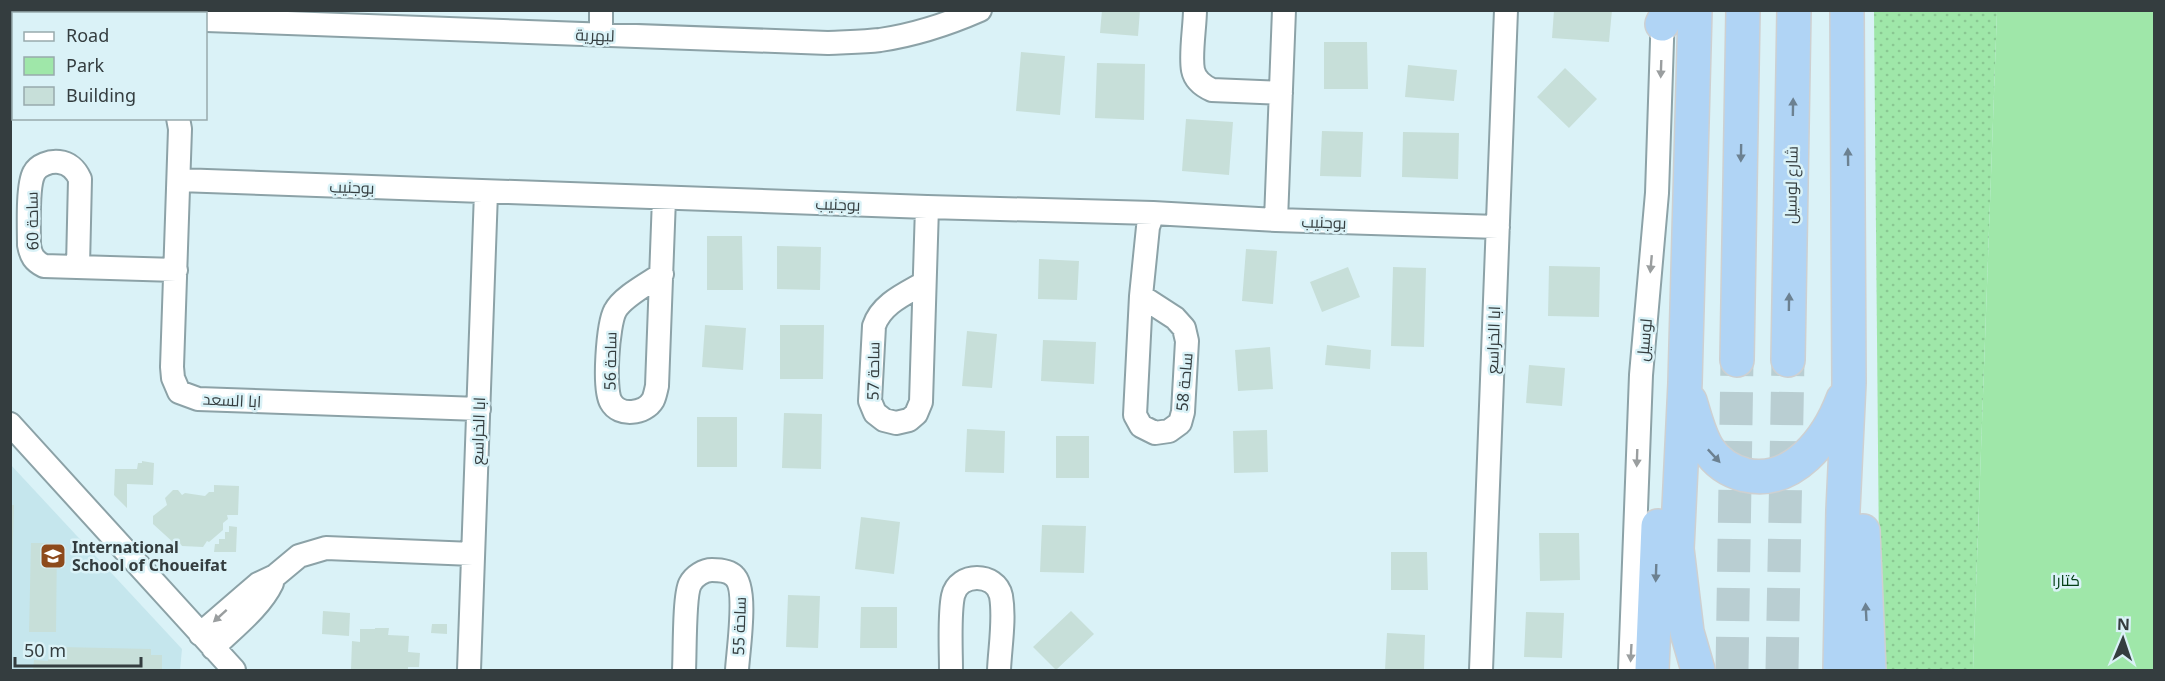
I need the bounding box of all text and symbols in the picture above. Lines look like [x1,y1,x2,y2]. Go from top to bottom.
legend [12,12,207,120]
text: Road [66,23,109,47]
street label: لبهرية [575,23,615,47]
text: Park [66,53,104,77]
one-way arrow [1656,59,1665,78]
text: Building [66,83,136,107]
one-way arrow [1788,97,1797,116]
one-way arrow [1736,143,1746,162]
street label: شارع لوسيل [1779,146,1804,224]
one-way arrow [1843,147,1853,166]
street label: بوجنيب [329,175,375,199]
street label: ساحة 60 [20,192,44,250]
street label: بوجنيب [815,192,861,216]
street label: بوجنيب [1301,210,1347,234]
one-way arrow [1646,254,1656,273]
one-way arrow [1784,292,1793,311]
street label: ابا الخراسع [1481,306,1506,375]
street label: لوسيل [1631,318,1657,362]
street label: ساحة 56 [598,332,622,390]
street label: ساحة 57 [861,342,885,400]
street label: ساحة 58 [1170,352,1198,412]
street label: ابا السعد [202,387,262,413]
street label: ابا الخراسع [466,397,491,466]
one-way arrow [1707,448,1721,463]
one-way arrow [1633,449,1642,468]
place label: International School of Choueifat [72,536,227,576]
school or university icon: International School of Choueifat [38,541,68,571]
one-way arrow [1652,564,1661,583]
park label: كتارا [2052,569,2080,591]
street label: ساحة 55 [727,596,751,656]
one-way arrow [1862,603,1871,622]
one-way arrow [213,609,228,622]
north arrow [2093,609,2153,669]
text: N [2117,613,2130,635]
scale bar [15,630,141,668]
text: 50 m [24,638,66,662]
one-way arrow [1627,644,1636,663]

